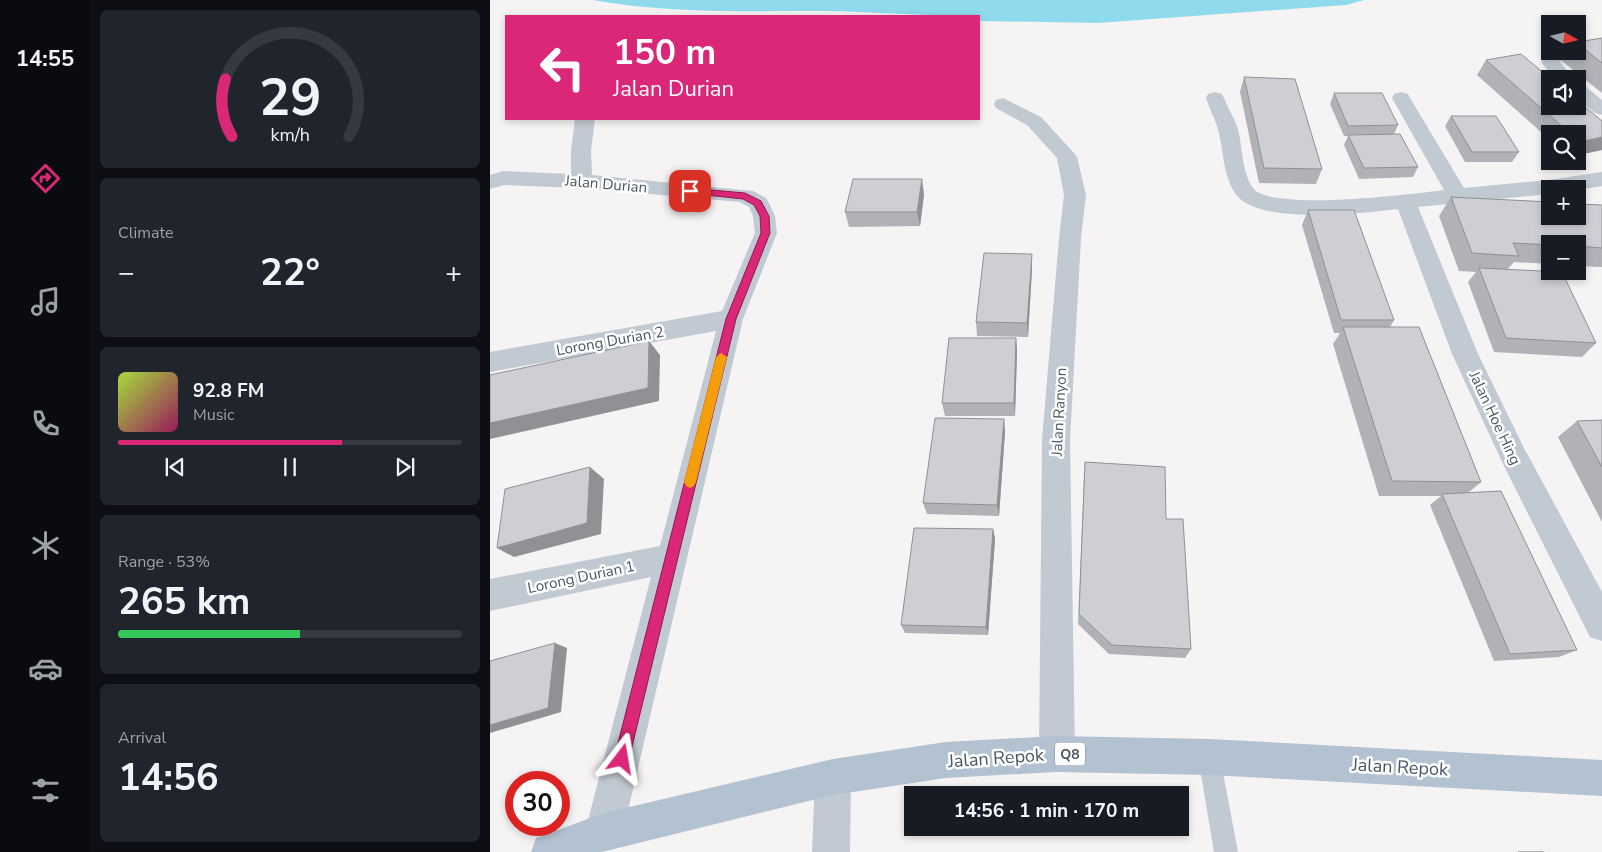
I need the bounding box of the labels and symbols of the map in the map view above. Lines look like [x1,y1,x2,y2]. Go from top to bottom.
north arrow [1541,15,1586,60]
street label: Jalan Durian [563,170,648,198]
pin [669,170,711,212]
street label: Lorong Durian 2 [555,322,665,360]
street label: Jalan Ranyon [1047,367,1071,458]
street label: Jalan Hoe Hing [1464,367,1525,468]
street label: Lorong Durian 1 [526,556,636,598]
position arrow [595,732,647,784]
road number: Q8 [1055,742,1085,766]
street label: Jalan Repok [946,743,1046,773]
street label: Jalan Repok [1350,752,1450,782]
speed limit sign: 30 [505,771,570,836]

